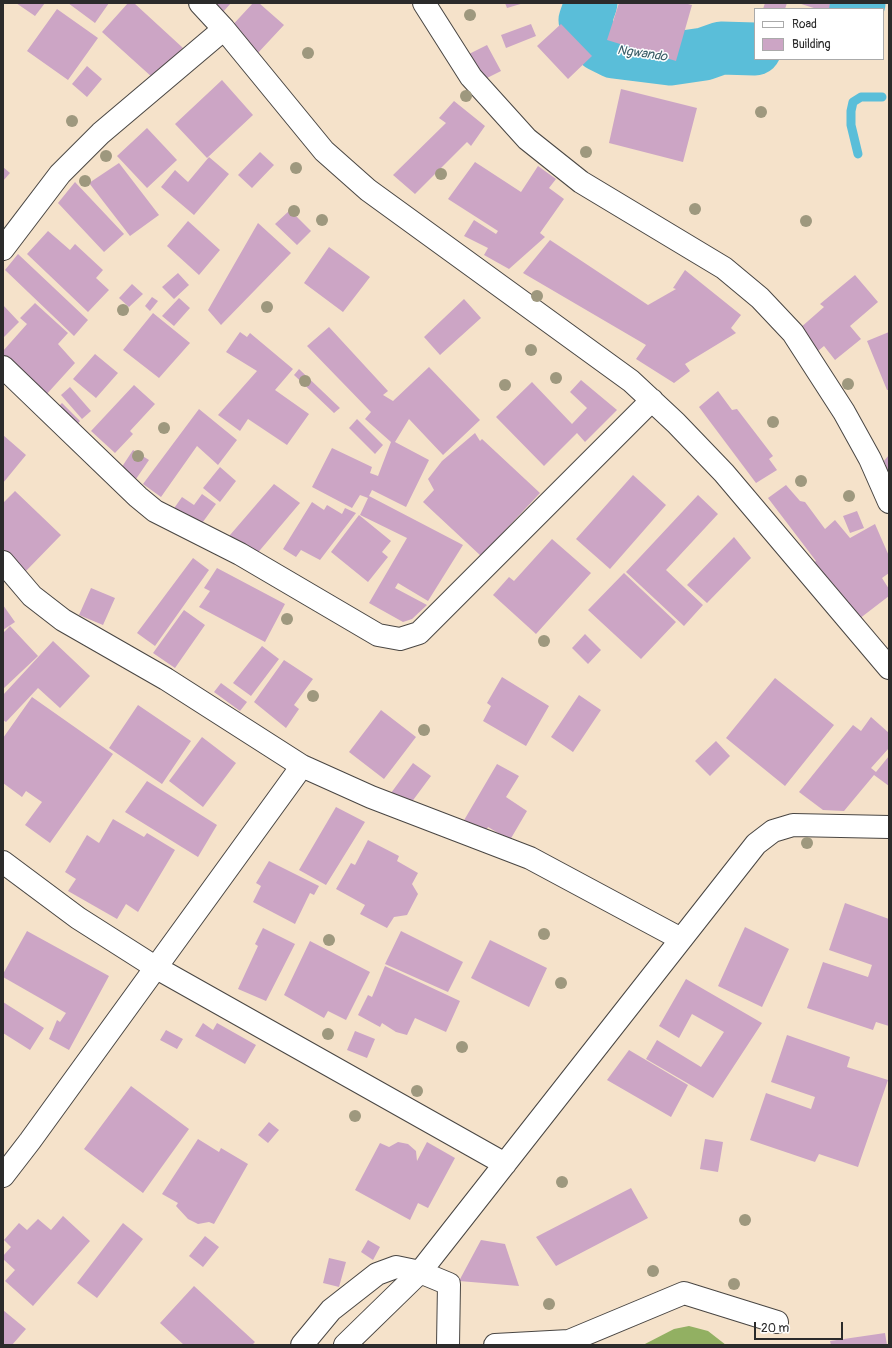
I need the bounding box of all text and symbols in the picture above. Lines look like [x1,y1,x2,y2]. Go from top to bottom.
legend [754,8,884,60]
text: Road [792,17,817,32]
text: Building [792,37,831,52]
water label: Ngwando [616,43,668,65]
scale bar [756,1314,845,1340]
text: 20 m [761,1321,789,1336]

